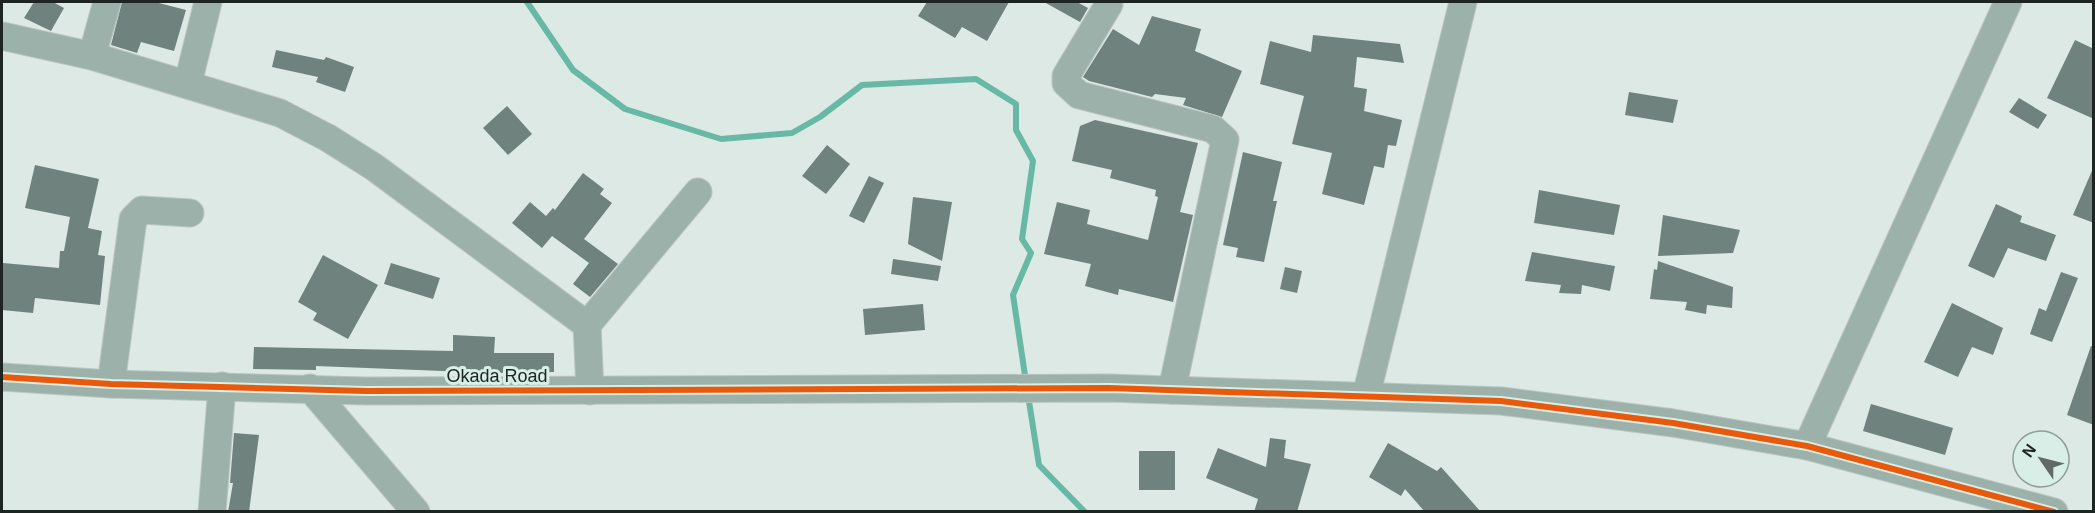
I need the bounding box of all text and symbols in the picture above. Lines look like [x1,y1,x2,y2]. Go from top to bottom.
street label: Okada Road [446,366,548,386]
north arrow [2011,429,2071,489]
text: N [2019,441,2039,460]

